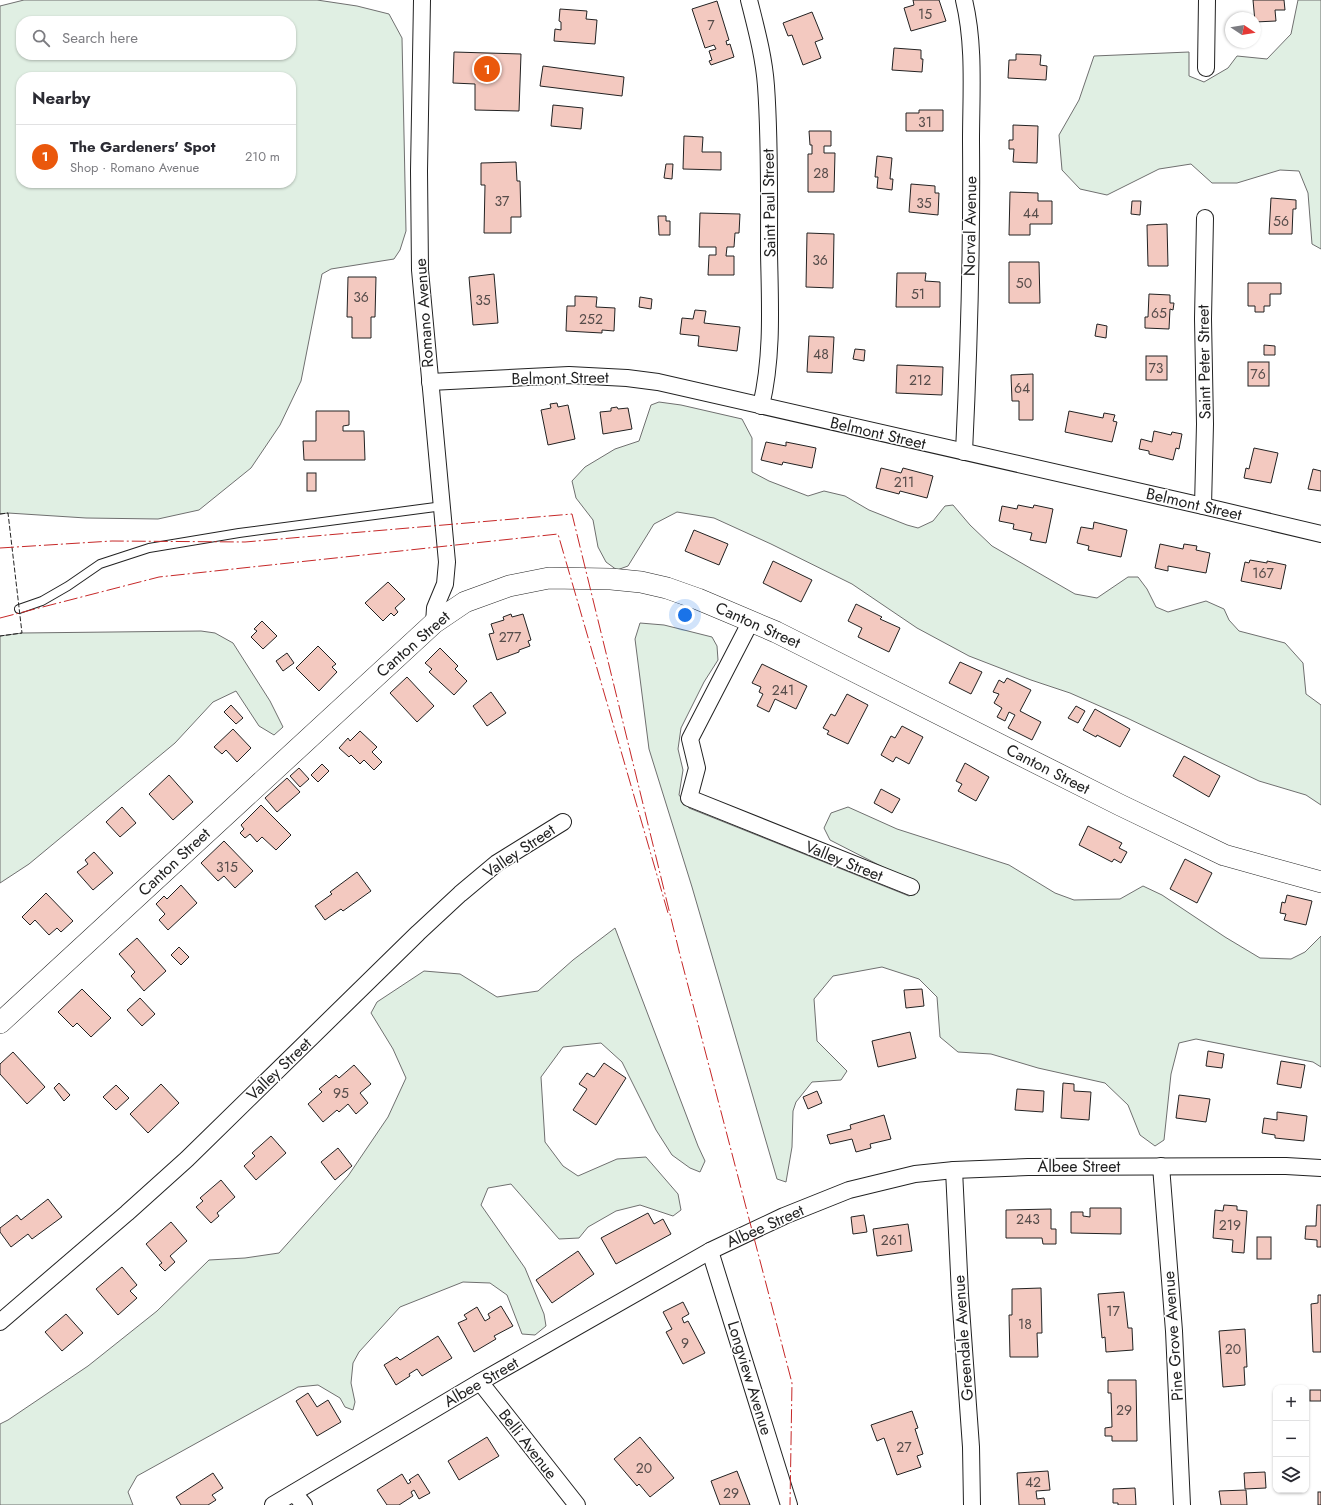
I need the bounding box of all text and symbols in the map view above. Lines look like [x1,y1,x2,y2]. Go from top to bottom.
house number: 15 [918,4,932,24]
north arrow [1225,12,1261,48]
house number: 7 [707,15,715,35]
search box [16,16,296,60]
icon: search [30,27,52,49]
text: Search here [62,27,138,49]
pin: 1 [474,54,500,84]
text: Nearby [32,86,90,110]
house number: 31 [918,112,932,132]
text: The Gardeners' Spot [70,136,216,158]
text: 1 [42,147,48,166]
text: 210 m [245,147,280,166]
street label: Saint Paul Street [757,148,781,258]
text: Shop · Romano Avenue [70,158,199,177]
house number: 28 [813,163,829,183]
street label: Norval Avenue [958,176,982,276]
house number: 37 [495,191,510,211]
house number: 35 [916,193,932,213]
house number: 44 [1023,203,1039,223]
house number: 56 [1273,211,1289,231]
house number: 36 [812,250,828,270]
street label: Romano Avenue [409,258,439,368]
house number: 50 [1016,273,1032,293]
house number: 51 [911,284,925,304]
house number: 36 [353,287,369,307]
house number: 35 [475,290,491,310]
house number: 65 [1151,303,1167,323]
street label: Saint Peter Street [1191,304,1216,420]
house number: 252 [579,309,603,329]
house number: 48 [813,344,829,364]
house number: 73 [1149,358,1164,378]
house number: 76 [1250,364,1266,384]
street label: Belmont Street [511,366,609,390]
house number: 212 [909,370,931,390]
house number: 64 [1014,378,1030,398]
street label: Belmont Street [828,411,928,455]
house number: 211 [894,472,914,492]
street label: Belmont Street [1144,482,1244,526]
house number: 167 [1252,563,1275,583]
street label: Canton Street [712,596,804,654]
street label: Canton Street [371,605,455,683]
your location [675,605,695,625]
house number: 277 [499,627,522,647]
house number: 241 [772,680,794,700]
street label: Canton Street [1002,738,1094,800]
street label: Valley Street [479,818,560,883]
street label: Canton Street [133,822,215,901]
street label: Valley Street [802,835,886,887]
house number: 315 [216,857,238,877]
street label: Valley Street [242,1032,317,1106]
house number: 95 [333,1083,349,1103]
street label: Albee Street [1038,1155,1121,1178]
street label: Albee Street [722,1199,808,1253]
house number: 243 [1016,1209,1040,1229]
house number: 219 [1219,1215,1241,1235]
house number: 261 [881,1230,903,1250]
street label: Pine Grove Avenue [1157,1270,1189,1402]
street label: Greendale Avenue [947,1274,979,1402]
house number: 17 [1106,1301,1120,1321]
house number: 18 [1018,1314,1032,1334]
street label: Longview Avenue [722,1318,778,1438]
house number: 9 [681,1333,689,1353]
house number: 20 [1225,1339,1241,1359]
street label: Albee Street [439,1351,523,1413]
map controls [1273,1385,1309,1493]
button: + [1273,1385,1309,1421]
house number: 29 [1116,1400,1132,1420]
street label: Belli Avenue [493,1404,563,1484]
button: − [1273,1421,1309,1457]
house number: 27 [896,1437,912,1457]
button: layers [1273,1457,1309,1493]
house number: 20 [636,1458,652,1478]
house number: 42 [1025,1472,1041,1492]
house number: 29 [723,1483,739,1503]

